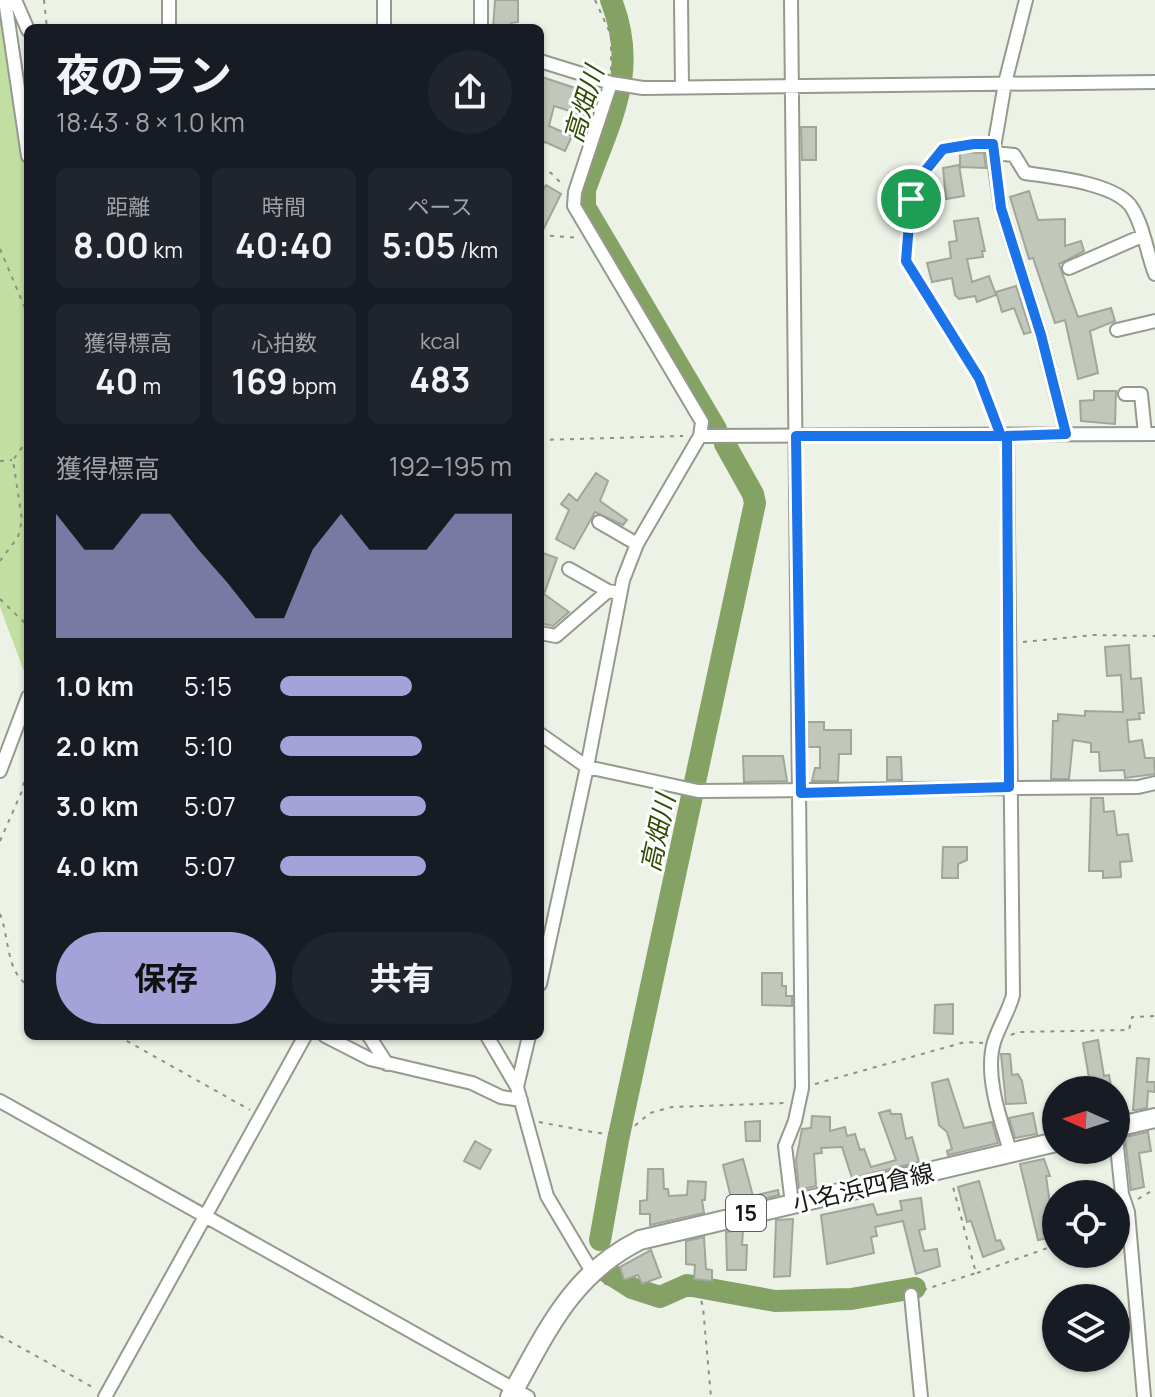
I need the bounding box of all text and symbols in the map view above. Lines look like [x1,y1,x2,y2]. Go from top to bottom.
text: 夜のラン [56,44,232,104]
button: share [428,50,512,134]
water label: 高畑川 [554,59,612,147]
text: 18:43 · 8 × 1.0 km [56,104,245,140]
pin [877,165,945,233]
icon: arrive [889,177,933,221]
text: 距離 [106,192,150,222]
text: 時間 [262,192,306,222]
text: ペース [408,192,472,222]
text: 8.00 [73,222,149,268]
text: 40:40 [235,222,333,268]
text: 5:05 [382,222,456,268]
text: km [149,235,183,265]
text: /km [456,235,498,265]
text: kcal [420,326,460,356]
text: 獲得標高 [84,328,172,358]
text: 心拍数 [251,328,317,358]
text: 483 [409,356,471,402]
text: 40 [95,358,138,404]
text: 169 [231,358,288,404]
text: m [138,371,161,401]
text: bpm [288,371,337,401]
text: 192–195 m [389,448,512,484]
text: 獲得標高 [56,450,160,486]
text: 1.0 km [56,668,134,704]
text: 5:15 [184,668,232,704]
text: 2.0 km [56,728,139,764]
text: 5:10 [184,728,233,764]
text: 3.0 km [56,788,139,824]
text: 5:07 [184,788,236,824]
water label: 高畑川 [631,788,683,875]
text: 4.0 km [56,848,139,884]
text: 5:07 [184,848,236,884]
button: 保存 [56,932,276,1024]
button: 共有 [292,932,512,1024]
north arrow [1042,1076,1130,1164]
map controls [1042,1076,1130,1372]
street label: 小名浜四倉線 [789,1155,937,1219]
button: locate [1042,1180,1130,1268]
road number: 15 [726,1195,766,1231]
button: layers [1042,1284,1130,1372]

